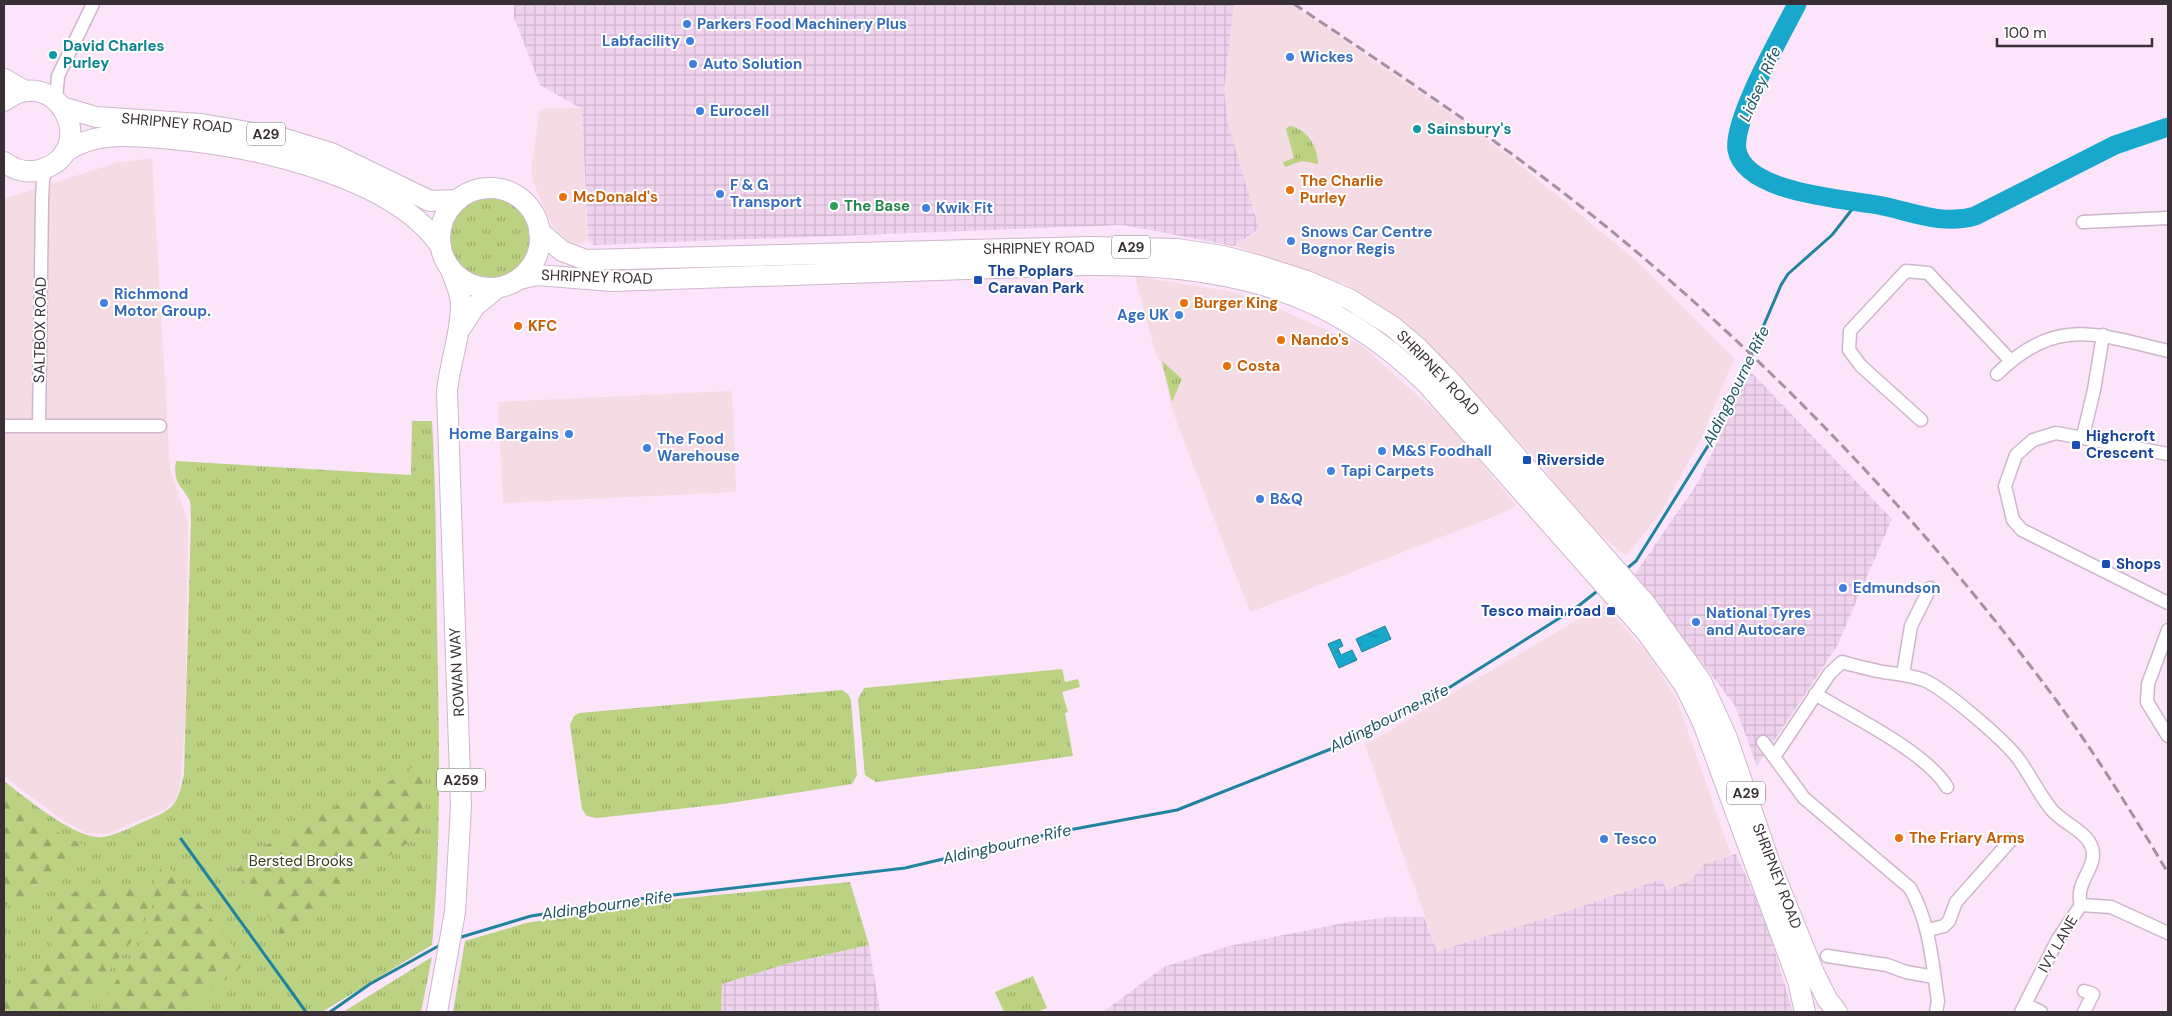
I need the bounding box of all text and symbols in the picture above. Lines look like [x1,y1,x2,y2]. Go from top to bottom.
place label: Parkers Food Machinery Plus [697,14,907,34]
scale bar [1997,15,2152,47]
marker: Parkers Food Machinery Plus [681,18,693,30]
text: 100 m [2004,23,2047,43]
place label: Labfacility [602,31,680,51]
marker: Labfacility [684,35,696,47]
place label: David Charles Purley [63,36,164,73]
water label: Lidsey Rife [1734,43,1786,125]
place label: Wickes [1300,47,1354,67]
marker: David Charles Purley [47,49,59,61]
marker: Wickes [1284,51,1296,63]
place label: Auto Solution [703,54,802,74]
marker: Auto Solution [687,58,699,70]
place label: Eurocell [710,101,769,121]
marker: Eurocell [694,105,706,117]
street label: SHRIPNEY ROAD [121,108,233,138]
place label: Sainsbury's [1427,119,1511,139]
road number: A29 [247,122,285,146]
marker: Sainsbury's [1411,123,1423,135]
place label: The Charlie Purley [1300,171,1383,208]
place label: F & G Transport [730,175,802,212]
marker: The Charlie Purley [1284,184,1296,196]
place label: McDonald's [573,187,658,207]
marker: F & G Transport [714,188,726,200]
marker: McDonald's [557,191,569,203]
place label: The Base [844,196,910,216]
place label: Kwik Fit [936,198,993,218]
marker: The Base [828,200,840,212]
marker: Kwik Fit [920,202,932,214]
place label: Snows Car Centre Bognor Regis [1301,222,1432,259]
marker: Snows Car Centre Bognor Regis [1285,235,1297,247]
road number: A29 [1112,236,1150,258]
street label: SHRIPNEY ROAD [983,237,1095,259]
place label: The Poplars Caravan Park [988,261,1085,298]
street label: SHRIPNEY ROAD [541,265,653,289]
marker: The Poplars Caravan Park [972,274,984,286]
street label: SALTBOX ROAD [29,277,51,383]
place label: Richmond Motor Group. [114,284,211,321]
place label: Burger King [1194,293,1278,313]
marker: Richmond Motor Group. [98,297,110,309]
marker: Burger King [1178,297,1190,309]
place label: Age UK [1117,305,1169,325]
marker: Age UK [1173,309,1185,321]
place label: KFC [528,316,557,336]
marker: KFC [512,320,524,332]
water label: Aldingbourne Rife [1697,322,1774,451]
street label: SHRIPNEY ROAD [1392,326,1484,420]
place label: Nando's [1291,330,1349,350]
marker: Nando's [1275,334,1287,346]
place label: Costa [1237,356,1280,376]
marker: Costa [1221,360,1233,372]
place label: Home Bargains [449,424,559,444]
place label: Highcroft Crescent [2086,426,2155,463]
marker: Home Bargains [563,428,575,440]
place label: The Food Warehouse [657,429,740,466]
marker: Highcroft Crescent [2070,439,2082,451]
place label: M&S Foodhall [1392,441,1492,461]
marker: The Food Warehouse [641,442,653,454]
marker: M&S Foodhall [1376,445,1388,457]
place label: Riverside [1537,450,1605,470]
marker: Riverside [1521,454,1533,466]
place label: Tapi Carpets [1341,461,1434,481]
marker: Tapi Carpets [1325,465,1337,477]
place label: B&Q [1270,489,1303,509]
marker: B&Q [1254,493,1266,505]
place label: Shops [2116,554,2161,574]
marker: Shops [2100,558,2112,570]
place label: Edmundson [1853,578,1940,598]
marker: Edmundson [1837,582,1849,594]
place label: Tesco main road [1481,601,1601,621]
place label: National Tyres and Autocare [1706,603,1811,640]
marker: Tesco main road [1605,605,1617,617]
marker: National Tyres and Autocare [1690,616,1702,628]
street label: ROWAN WAY [445,627,469,717]
water label: Aldingbourne Rife [1325,679,1452,758]
road number: A259 [437,768,485,792]
road number: A29 [1727,781,1765,804]
water label: Aldingbourne Rife [940,819,1073,869]
street label: SHRIPNEY ROAD [1748,820,1806,932]
place label: The Friary Arms [1909,828,2025,848]
place label: Tesco [1614,829,1657,849]
marker: The Friary Arms [1893,832,1905,844]
marker: Tesco [1598,833,1610,845]
park label: Bersted Brooks [249,851,353,871]
water label: Aldingbourne Rife [539,885,674,925]
street label: IVY LANE [2034,912,2082,976]

